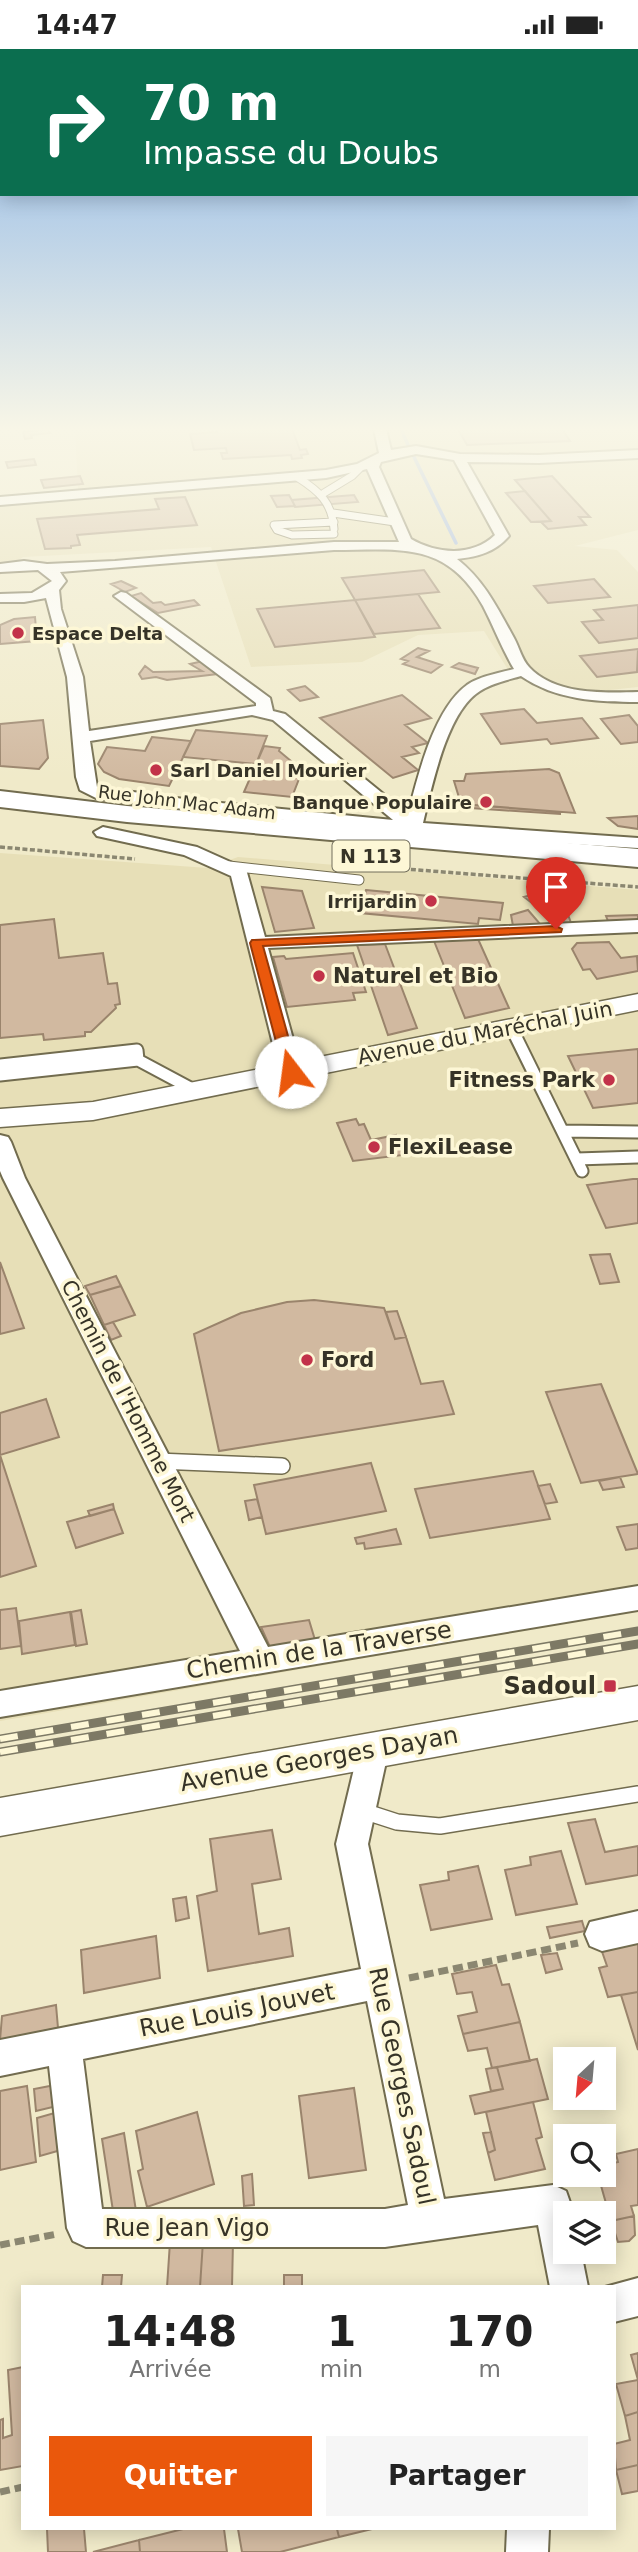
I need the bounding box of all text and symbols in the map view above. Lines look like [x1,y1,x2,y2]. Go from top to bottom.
text: 14:47 [35,10,118,40]
text: 70 m [143,75,279,132]
icon: right [28,77,119,168]
text: Impasse du Doubs [143,134,439,172]
place label: Espace Delta [32,623,163,644]
marker: Espace Delta [10,625,26,641]
place label: Sarl Daniel Mourier [170,760,366,781]
marker: Sarl Daniel Mourier [148,762,164,778]
street label: Rue John Mac Adam [97,781,277,823]
place label: Banque Populaire [292,792,472,813]
marker: Banque Populaire [478,794,494,810]
road number: N 113 [332,841,410,871]
pin [526,857,586,929]
icon: arrive [537,868,575,906]
place label: Irrijardin [327,891,417,912]
marker: Irrijardin [423,893,439,909]
place label: Naturel et Bio [333,964,498,988]
marker: Naturel et Bio [311,968,327,984]
street label: Avenue du Maréchal Juin [356,997,614,1069]
position arrow [254,1035,328,1109]
place label: Fitness Park [449,1068,596,1092]
marker: Fitness Park [601,1072,617,1088]
place label: FlexiLease [388,1135,513,1159]
marker: FlexiLease [366,1139,382,1155]
street label: Chemin de l'Homme Mort [56,1276,200,1526]
place label: Ford [321,1348,374,1372]
marker: Ford [299,1352,315,1368]
street label: Chemin de la Traverse [184,1615,454,1685]
place label: Sadoul [504,1672,596,1700]
marker: Sadoul [602,1678,618,1694]
street label: Avenue Georges Dayan [178,1721,460,1797]
street label: Rue Georges Sadoul [363,1964,441,2208]
street label: Rue Louis Jouvet [137,1977,337,2043]
north arrow [553,2047,616,2111]
map controls [553,2047,616,2264]
button: search [553,2124,616,2187]
button: layers [553,2201,616,2264]
street label: Rue Jean Vigo [104,2214,270,2242]
text: 14:48 [104,2307,237,2356]
text: 1 [327,2307,356,2356]
text: 170 [446,2307,533,2356]
text: Arrivée [129,2356,212,2382]
text: min [320,2356,363,2382]
text: m [478,2356,501,2382]
button: Quitter [49,2436,312,2516]
button: Partager [326,2436,588,2516]

